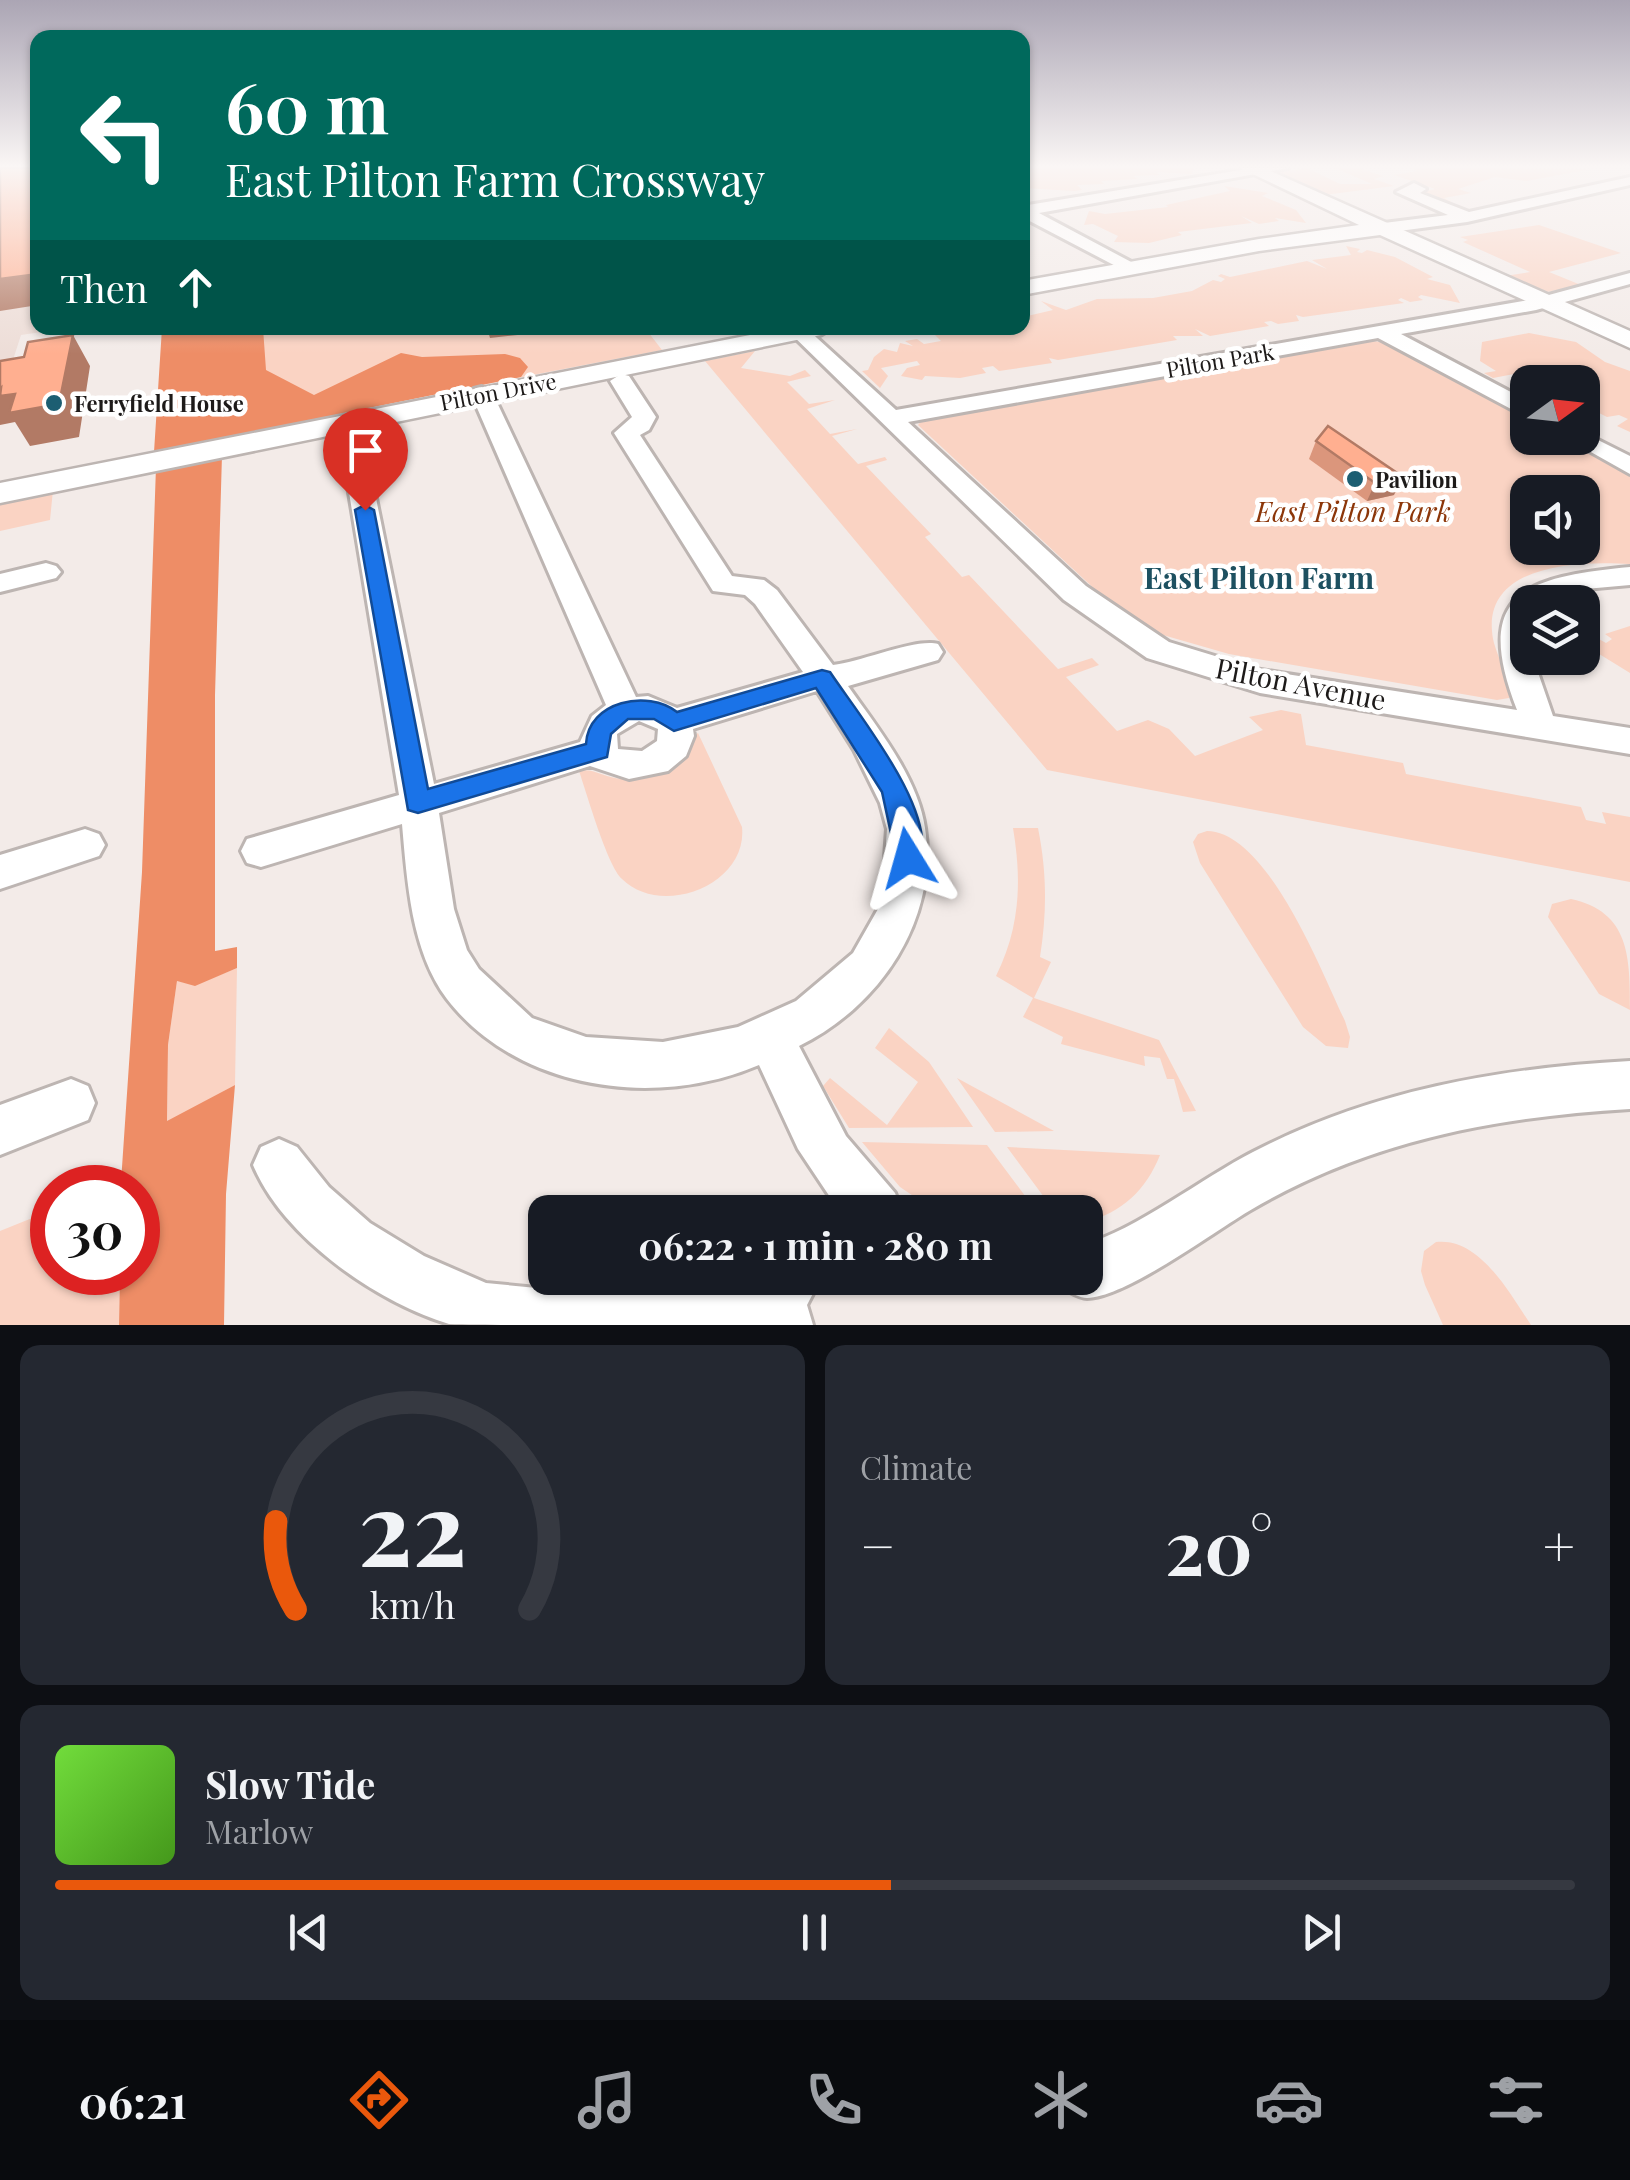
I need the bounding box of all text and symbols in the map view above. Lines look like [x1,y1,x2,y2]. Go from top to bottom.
text: 60 m [225,58,389,152]
icon: left [60,70,190,200]
text: East Pilton Farm Crossway [225,148,765,208]
icon: ahead [168,260,223,315]
text: Then [60,262,148,313]
street label: Pilton Park [1164,336,1276,384]
street label: Pilton Drive [437,365,559,417]
north arrow [1510,365,1600,455]
map controls [1510,365,1600,675]
place label: Ferryfield House [74,388,244,418]
marker: Ferryfield House [43,392,65,414]
pin [323,408,408,511]
icon: arrive [338,423,393,478]
place label: Pavilion [1375,464,1458,494]
marker: Pavilion [1344,468,1366,490]
button: sound [1510,475,1600,565]
park label: East Pilton Park [1254,492,1451,529]
district label: East Pilton Farm [1144,557,1374,597]
button: layers [1510,585,1600,675]
street label: Pilton Avenue [1213,648,1389,718]
position arrow [856,806,960,910]
speed limit sign: 30 [30,1165,160,1295]
text: 06:22 · 1 min · 280 m [638,1219,993,1270]
text: Climate [860,1445,972,1488]
text: 22 [358,1454,467,1593]
text: 20° [1165,1494,1273,1594]
text: − [860,1507,896,1581]
text: + [1543,1507,1575,1581]
text: km/h [370,1580,455,1628]
text: Slow Tide [205,1758,375,1809]
text: Marlow [205,1809,313,1852]
icon: previous [281,1905,336,1960]
icon: pause [787,1905,842,1960]
icon: next [1294,1905,1349,1960]
icon: directions [344,2065,414,2135]
icon: music [572,2065,642,2135]
icon: phone [799,2065,869,2135]
icon: climate [1026,2065,1096,2135]
icon: car [1254,2065,1324,2135]
icon: filters [1481,2065,1551,2135]
text: 06:21 [79,2070,187,2130]

